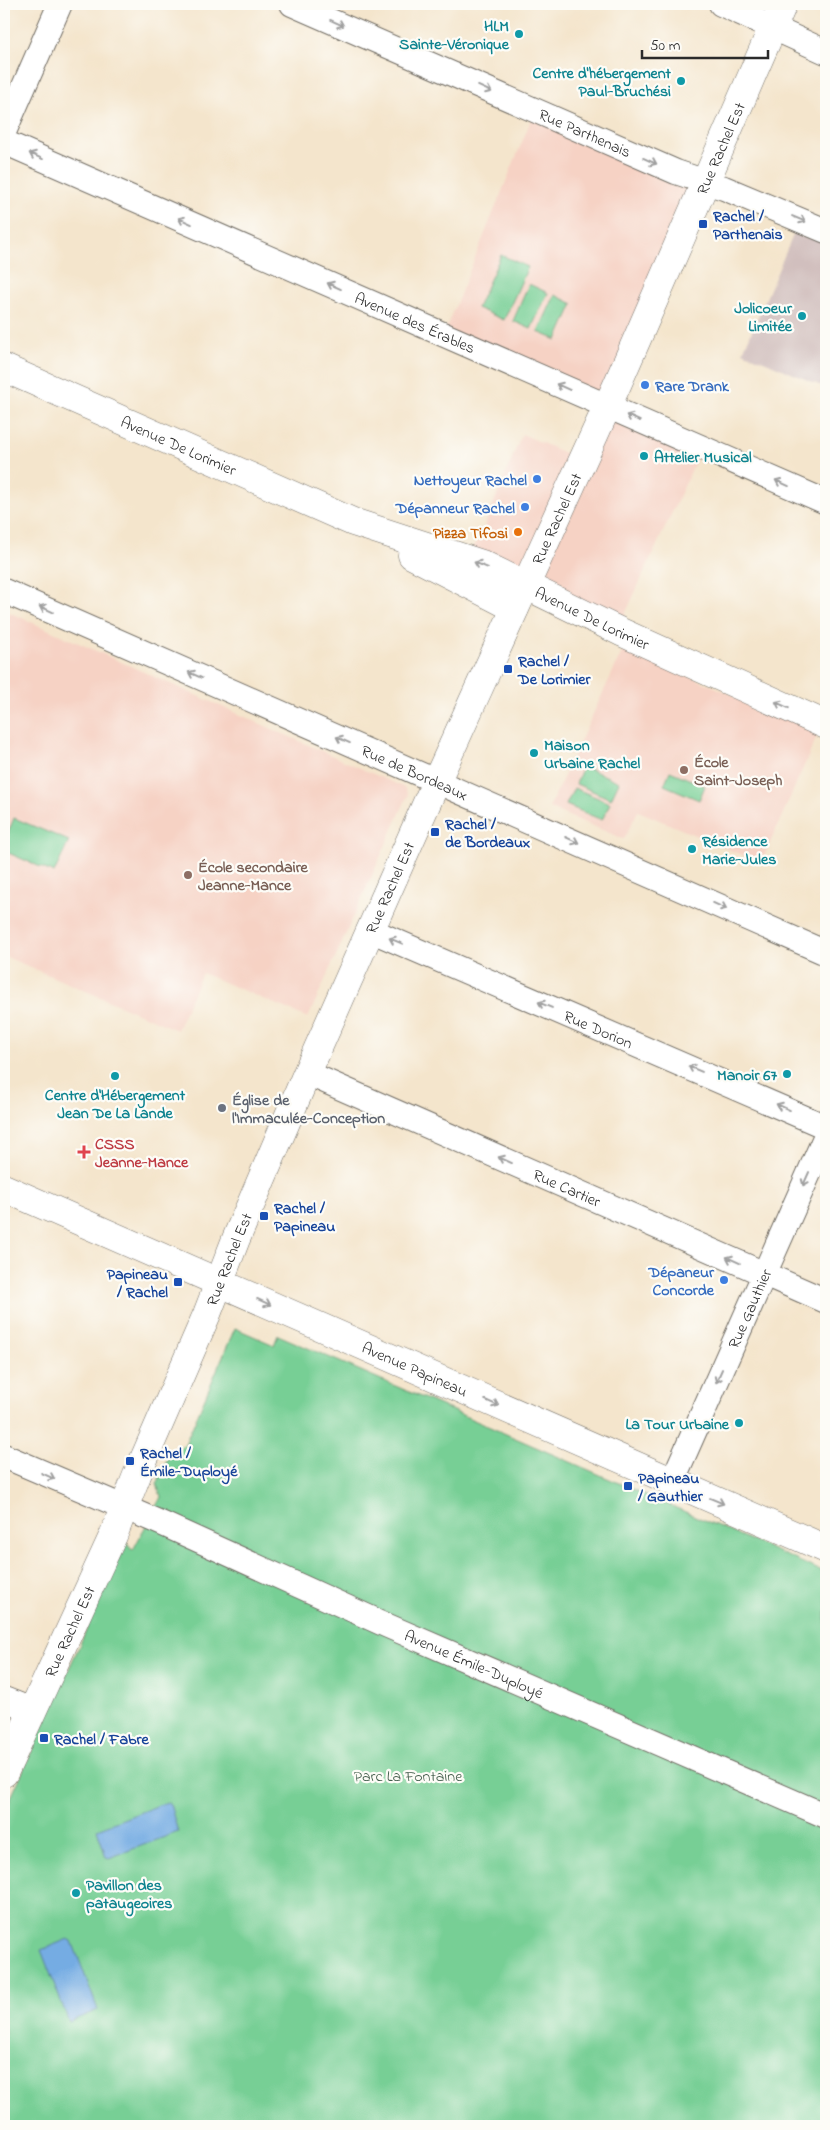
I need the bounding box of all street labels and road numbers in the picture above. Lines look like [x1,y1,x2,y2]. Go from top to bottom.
street label: Rue Rachel Est [691,98,753,199]
street label: Rue Parthenais [534,103,634,165]
street label: Avenue des Érables [350,287,479,361]
street label: Avenue De Lorimier [116,411,240,483]
street label: Rue Rachel Est [527,469,590,569]
street label: Avenue De Lorimier [530,582,653,657]
street label: Rue de Bordeaux [357,740,471,808]
street label: Rue Rachel Est [360,838,422,938]
street label: Rue Dorion [559,1005,636,1056]
street label: Rue Cartier [528,1164,604,1215]
street label: Rue Rachel Est [201,1209,260,1310]
street label: Rue Gauthier [723,1265,779,1353]
street label: Avenue Papineau [358,1337,471,1404]
street label: Rue Rachel Est [40,1582,103,1682]
street label: Avenue Émile-Duployé [400,1625,548,1706]

